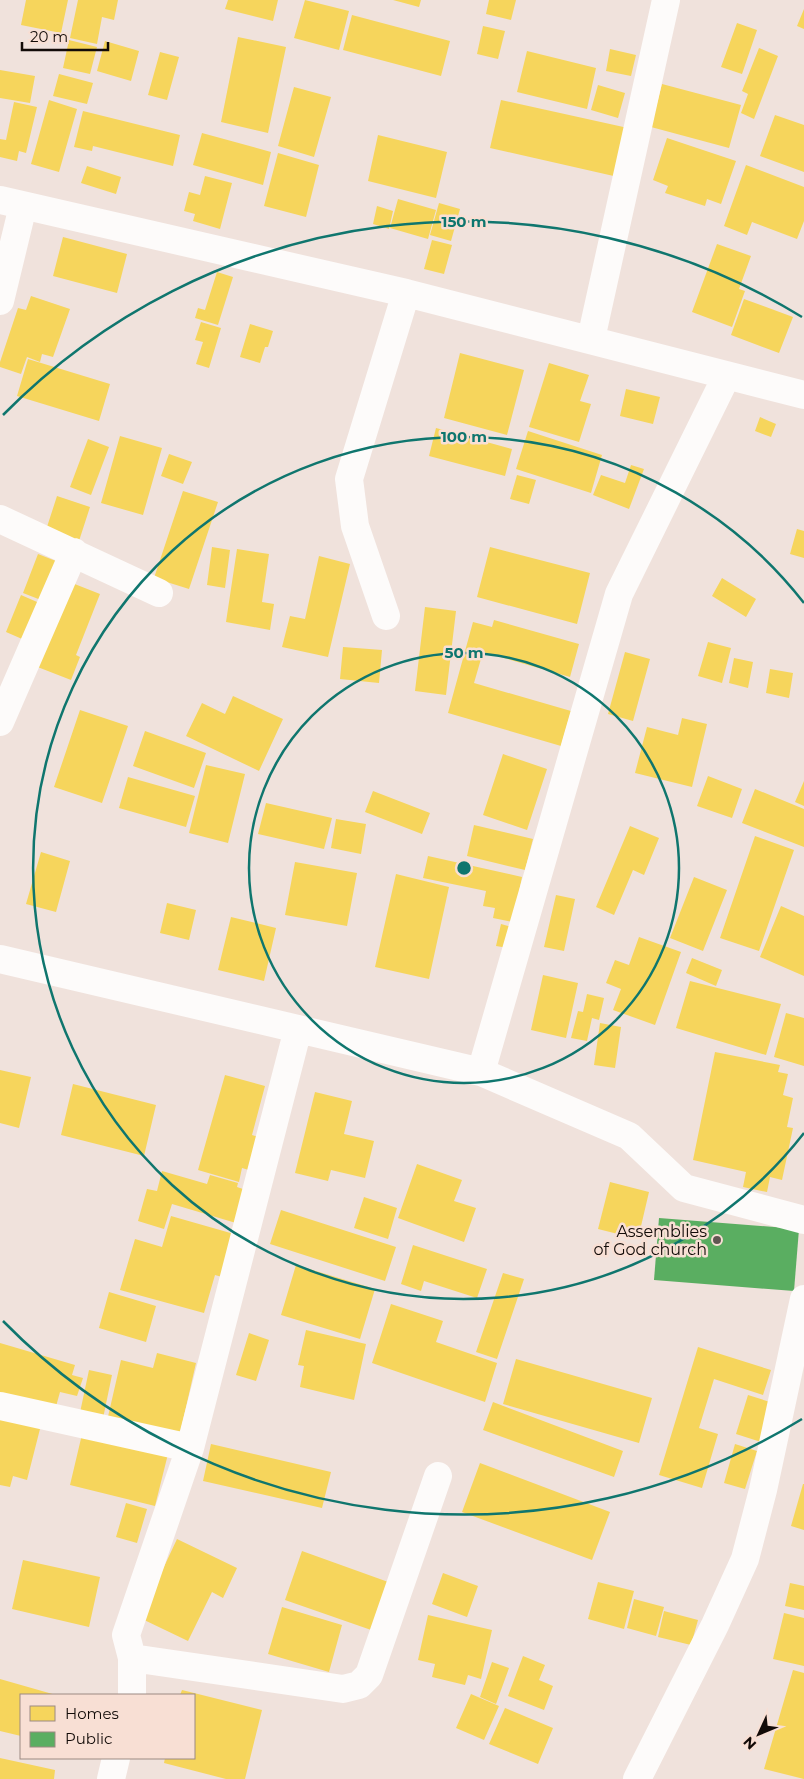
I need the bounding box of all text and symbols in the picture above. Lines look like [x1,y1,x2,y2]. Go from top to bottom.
scale bar [22,20,109,52]
text: 20 m [30,27,68,46]
text: 150 m [442,212,486,231]
text: 100 m [441,427,487,446]
text: 50 m [444,643,484,662]
centre of rings [455,859,473,877]
place label: Assemblies of God church [594,1222,707,1259]
marker: Assemblies of God church [711,1234,723,1246]
legend [20,1694,195,1759]
text: Homes [65,1704,119,1723]
north arrow [734,1709,784,1759]
text: Public [65,1729,113,1748]
text: N [739,1733,760,1753]

